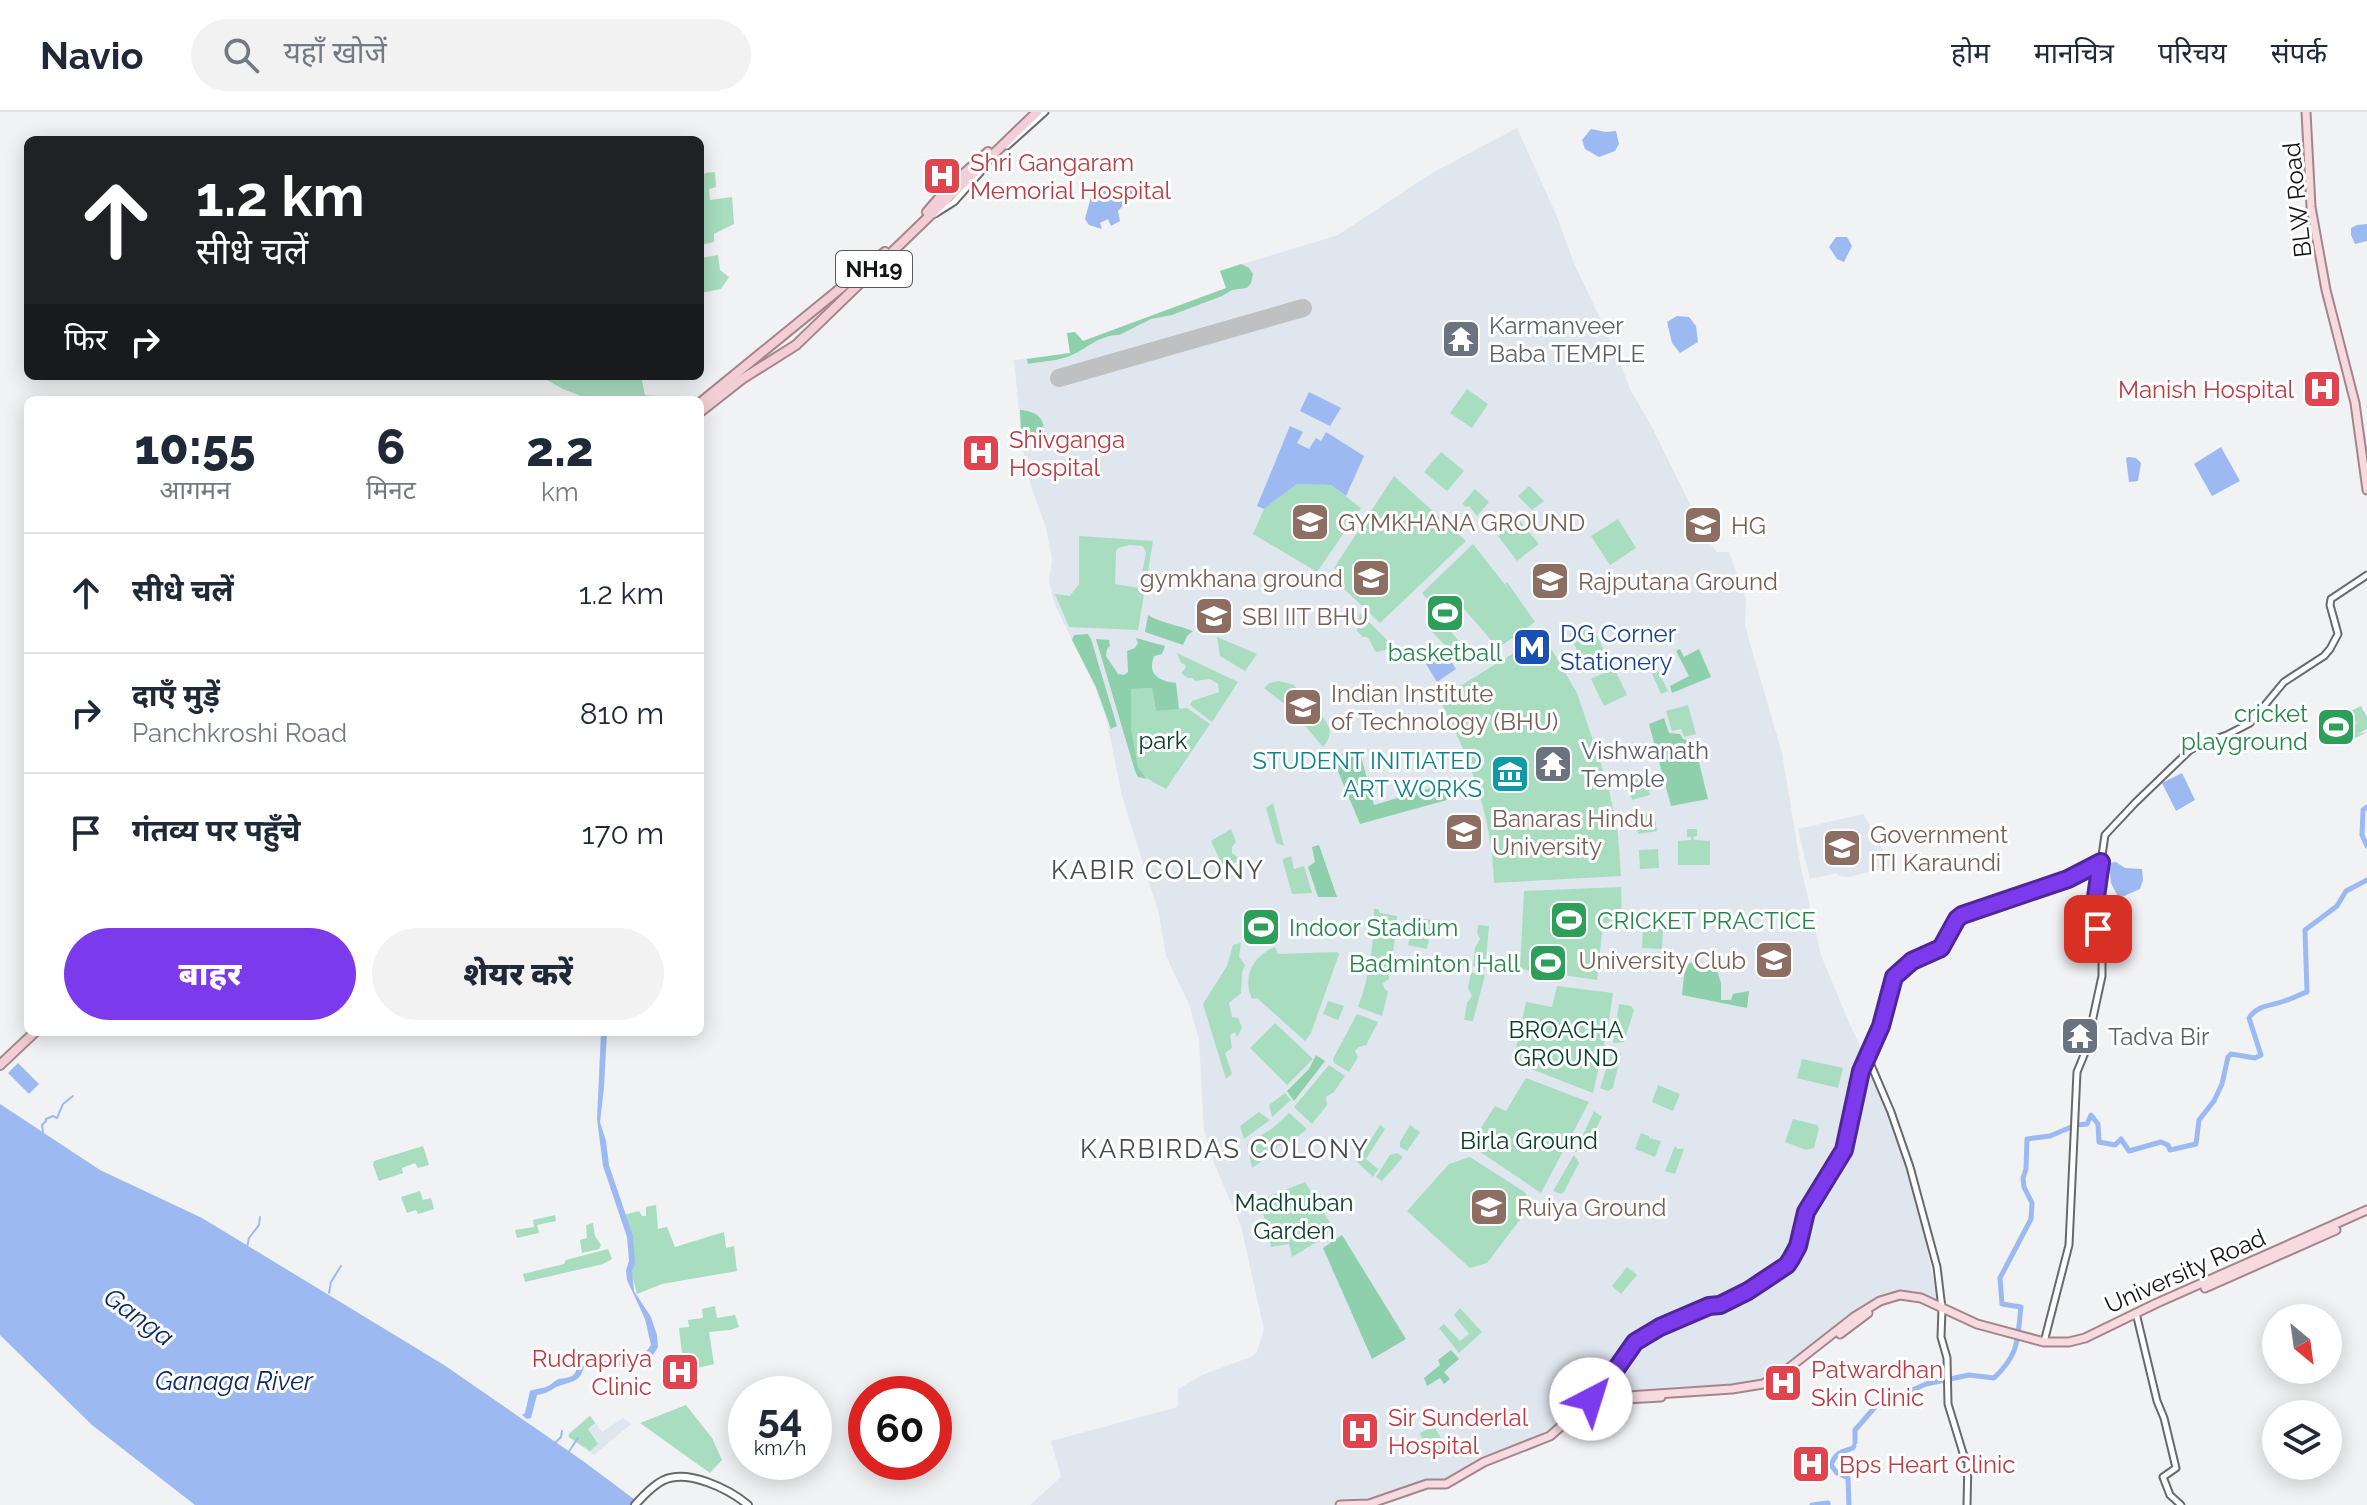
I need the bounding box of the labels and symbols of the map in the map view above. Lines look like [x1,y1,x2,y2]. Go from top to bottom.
street label: BLW Road [2277,141,2317,259]
place label: Shri Gangaram Memorial Hospital [970,148,1171,205]
hospital icon: Shri Gangaram Memorial Hospital [921,155,963,197]
road number: NH19 [836,251,912,287]
place label: Karmanveer Baba TEMPLE [1489,311,1645,368]
temple icon: Karmanveer Baba TEMPLE [1440,318,1482,360]
hospital icon: Manish Hospital [2301,368,2343,410]
place label: Manish Hospital [2118,375,2294,404]
place label: Shivganga Hospital [1009,425,1125,482]
hospital icon: Shivganga Hospital [960,432,1002,474]
school or university icon: GYMKHANA GROUND [1289,501,1331,543]
school or university icon: HG [1682,504,1724,546]
place label: GYMKHANA GROUND [1338,508,1585,537]
place label: HG [1731,511,1766,540]
school or university icon: gymkhana ground [1350,557,1392,599]
school or university icon: Rajputana Ground [1529,560,1571,602]
place label: gymkhana ground [1140,564,1343,593]
place label: Rajputana Ground [1578,567,1778,596]
sports icon: basketball [1424,592,1466,634]
school or university icon: SBI IIT BHU [1193,595,1235,637]
place label: SBI IIT BHU [1242,602,1368,631]
place label: DG Corner Stationery [1560,619,1677,676]
metro station icon: DG Corner Stationery [1511,626,1553,668]
place label: basketball [1388,638,1503,667]
place label: Indian Institute of Technology (BHU) [1331,679,1558,736]
school or university icon: Indian Institute of Technology (BHU) [1282,686,1324,728]
place label: cricket playground [2181,699,2308,756]
sports icon: cricket playground [2315,706,2357,748]
park label: park [1138,726,1188,755]
place label: Vishwanath Temple [1581,736,1709,793]
temple icon: Vishwanath Temple [1532,743,1574,785]
place label: STUDENT INITIATED ART WORKS [1252,746,1482,803]
museum icon: STUDENT INITIATED ART WORKS [1489,753,1531,795]
place label: Banaras Hindu University [1492,804,1653,861]
school or university icon: Banaras Hindu University [1443,811,1485,853]
place label: Government ITI Karaundi [1870,820,2008,877]
school or university icon: Government ITI Karaundi [1821,827,1863,869]
district label: KABIR COLONY [1051,855,1265,885]
pin [2064,895,2132,963]
sports icon: CRICKET PRACTICE [1548,899,1590,941]
sports icon: Indoor Stadium [1240,906,1282,948]
place label: CRICKET PRACTICE [1597,906,1816,935]
place label: Indoor Stadium [1289,913,1458,942]
school or university icon: University Club [1753,939,1795,981]
sports icon: Badminton Hall [1527,942,1569,984]
place label: University Club [1579,946,1746,975]
place label: Badminton Hall [1349,949,1520,978]
park label: BROACHA GROUND [1508,1015,1624,1072]
temple icon: Tadva Bir [2059,1015,2101,1057]
place label: Tadva Bir [2108,1022,2210,1051]
park label: Birla Ground [1460,1126,1598,1155]
district label: KARBIRDAS COLONY [1080,1134,1370,1164]
school or university icon: Ruiya Ground [1468,1186,1510,1228]
park label: Madhuban Garden [1234,1188,1354,1245]
place label: Ruiya Ground [1517,1193,1667,1222]
street label: University Road [2100,1223,2270,1319]
water label: Ganga [98,1282,180,1352]
north arrow [2262,1304,2342,1384]
place label: Rudrapriya Clinic [532,1344,652,1401]
hospital icon: Rudrapriya Clinic [659,1351,701,1393]
place label: Patwardhan Skin Clinic [1811,1355,1943,1412]
position arrow [1549,1357,1633,1441]
hospital icon: Patwardhan Skin Clinic [1762,1362,1804,1404]
water label: Ganaga River [155,1366,314,1396]
speed limit sign: 60 [848,1376,952,1480]
place label: Sir Sunderlal Hospital [1388,1403,1529,1460]
hospital icon: Sir Sunderlal Hospital [1339,1410,1381,1452]
hospital icon: Bps Heart Clinic [1790,1443,1832,1485]
place label: Bps Heart Clinic [1839,1450,2015,1479]

